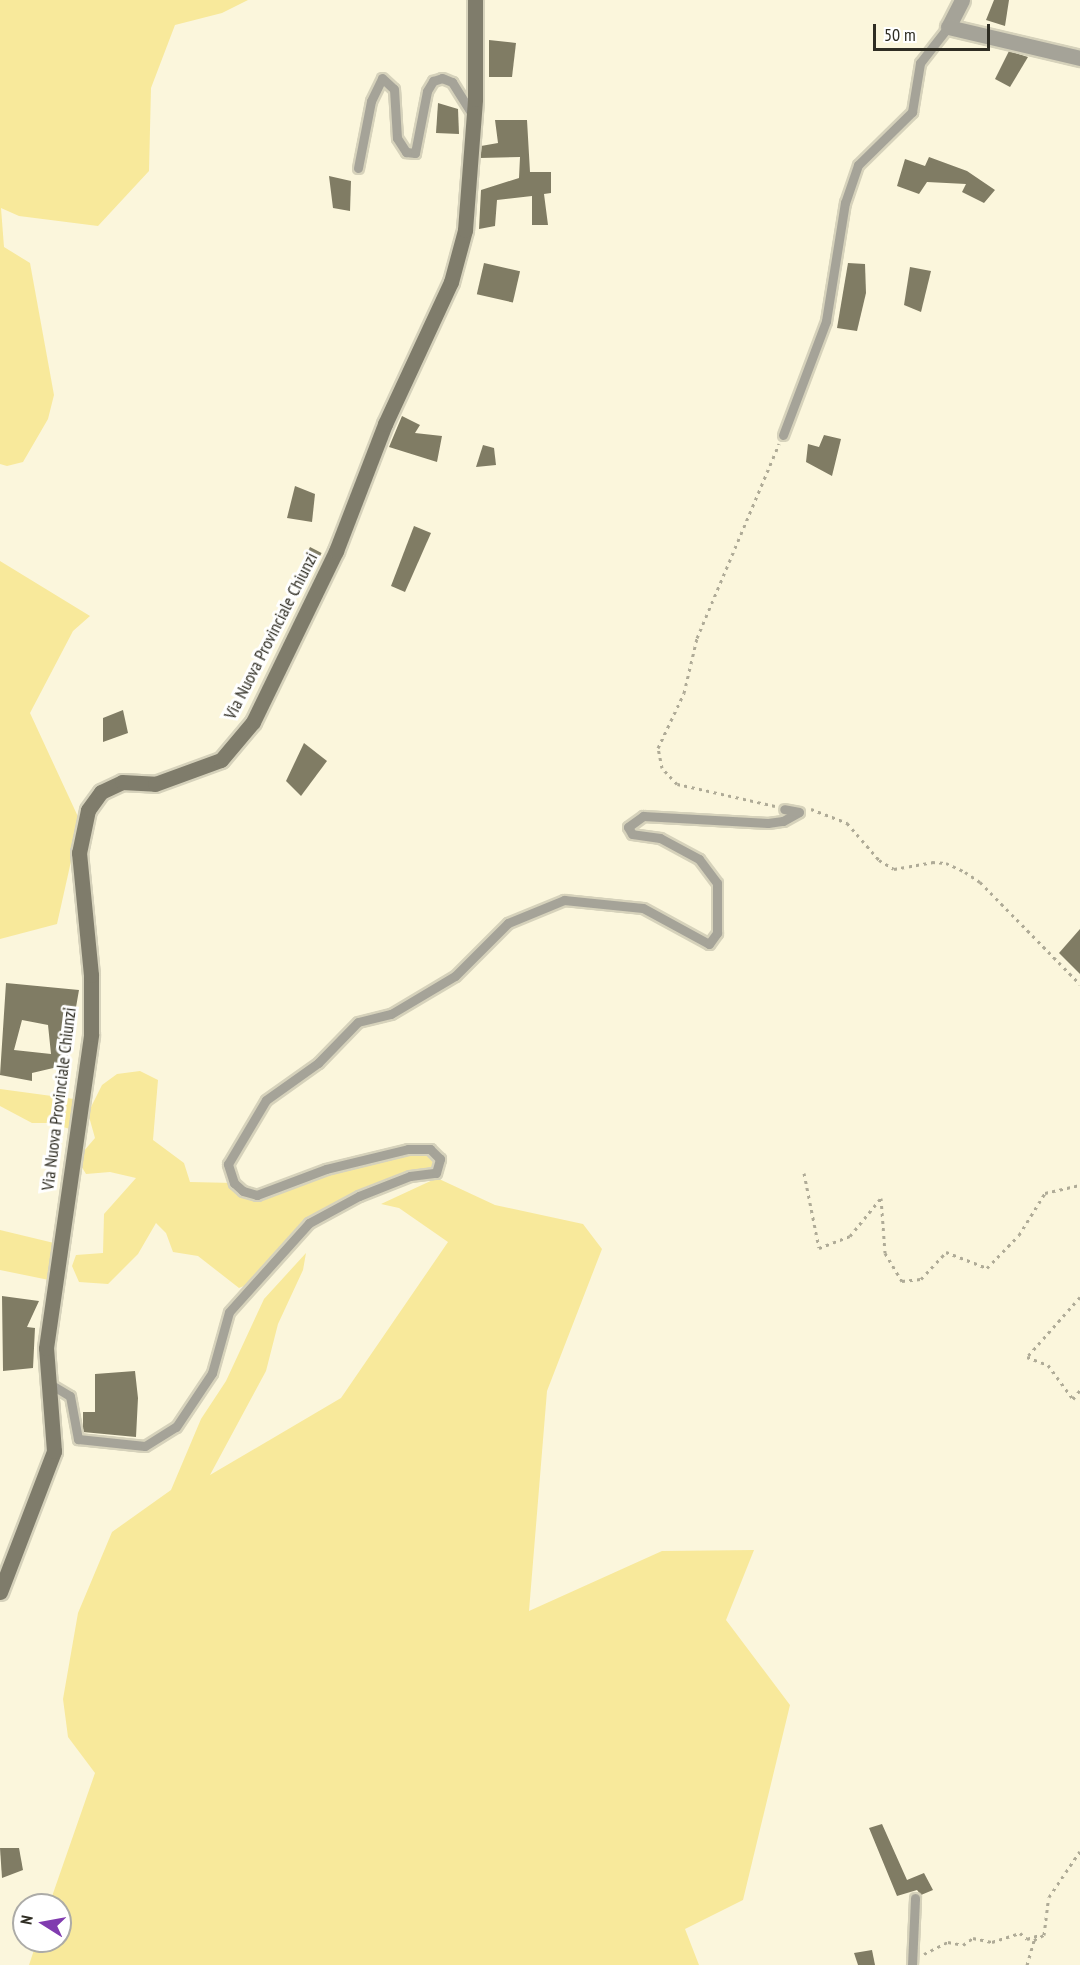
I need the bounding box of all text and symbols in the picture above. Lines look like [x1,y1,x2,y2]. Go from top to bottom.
scale bar [876,12,993,50]
text: 50 m [884,23,916,46]
street label: Via Nuova Provinciale Chiunzi [220,549,322,723]
street label: Via Nuova Provinciale Chiunzi [37,1006,81,1192]
north arrow [12,1893,72,1953]
text: N [16,1914,37,1926]

